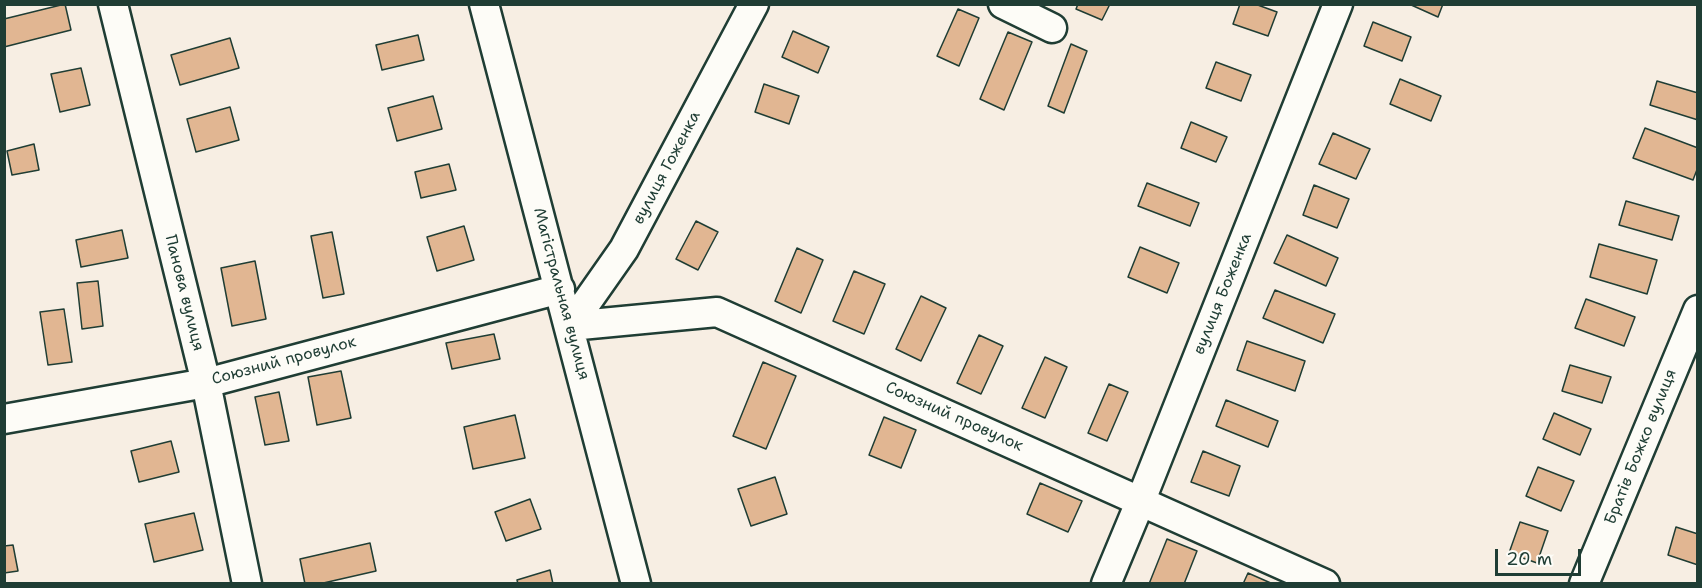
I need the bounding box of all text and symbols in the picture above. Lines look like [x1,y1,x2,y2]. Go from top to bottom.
street label: вулиця Гоженка [629,108,705,228]
street label: Магістральная вулиця [529,206,593,382]
street label: вулиця Боженка [1190,230,1256,358]
street label: Панова вулиця [160,233,208,353]
street label: Союзний провулок [210,332,358,390]
street label: Братів Божко вулиця [1601,367,1681,527]
street label: Союзний провулок [882,378,1026,456]
scale bar [1498,537,1584,575]
text: 20 m [1506,547,1552,571]

